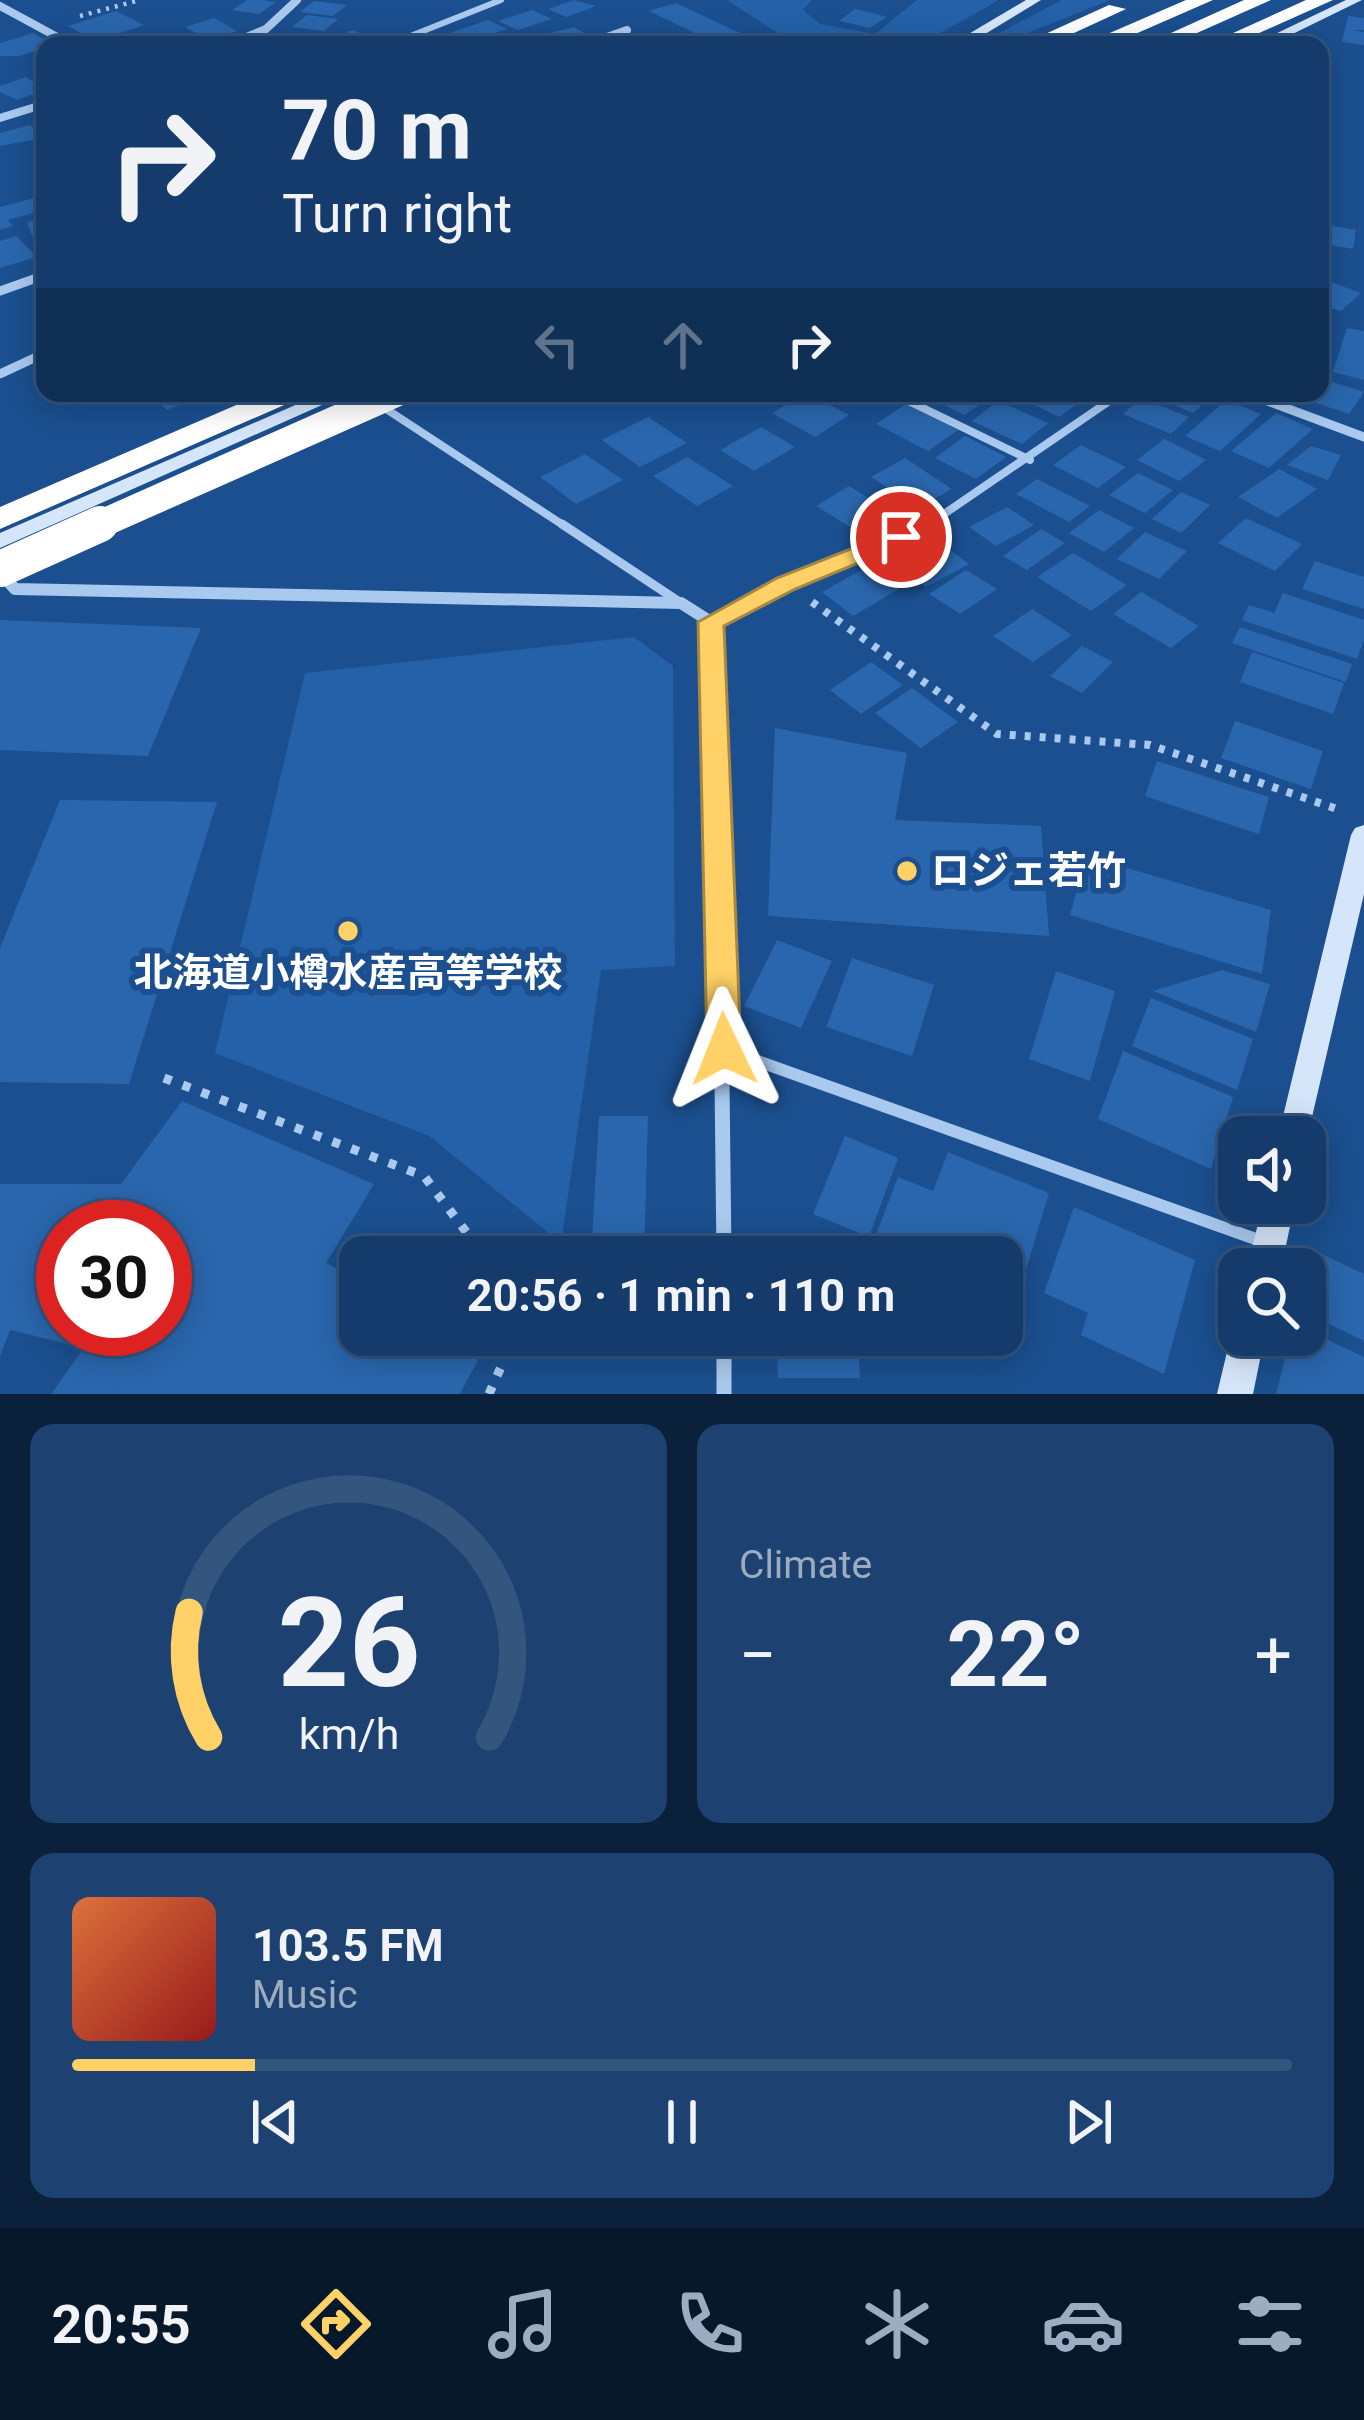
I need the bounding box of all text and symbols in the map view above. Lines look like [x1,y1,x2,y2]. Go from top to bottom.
text: 70 m [282,81,472,180]
icon: right [84,84,240,240]
text: Turn right [282,182,512,245]
icon: left [524,312,590,378]
icon: ahead [650,312,716,378]
icon: right [776,312,842,378]
pin [850,486,952,588]
icon: arrive [868,504,934,570]
place label: ロジェ若竹 [931,848,1126,894]
marker: ロジェ若竹 [894,858,920,884]
marker: 北海道小樽水産高等学校 [335,918,361,944]
place label: 北海道小樽水産高等学校 [133,950,563,996]
position arrow [661,986,787,1112]
map controls [1218,1116,1326,1356]
button: sound [1218,1116,1326,1224]
speed limit sign: 30 [36,1200,192,1356]
button: search [1218,1248,1326,1356]
text: 20:56 · 1 min · 110 m [467,1269,895,1322]
text: Climate [739,1542,872,1588]
text: 26 [277,1570,420,1716]
text: 22° [946,1603,1085,1708]
text: − [739,1617,777,1694]
text: + [1255,1617,1292,1694]
text: km/h [298,1708,399,1758]
text: 103.5 FM [252,1919,444,1972]
text: Music [252,1972,358,2018]
icon: previous [242,2089,308,2155]
icon: pause [649,2089,715,2155]
icon: next [1056,2089,1122,2155]
icon: directions [294,2282,378,2366]
icon: music [481,2282,565,2366]
icon: phone [668,2282,752,2366]
icon: climate [855,2282,939,2366]
icon: car [1041,2282,1125,2366]
icon: filters [1228,2282,1312,2366]
text: 20:55 [51,2293,191,2356]

